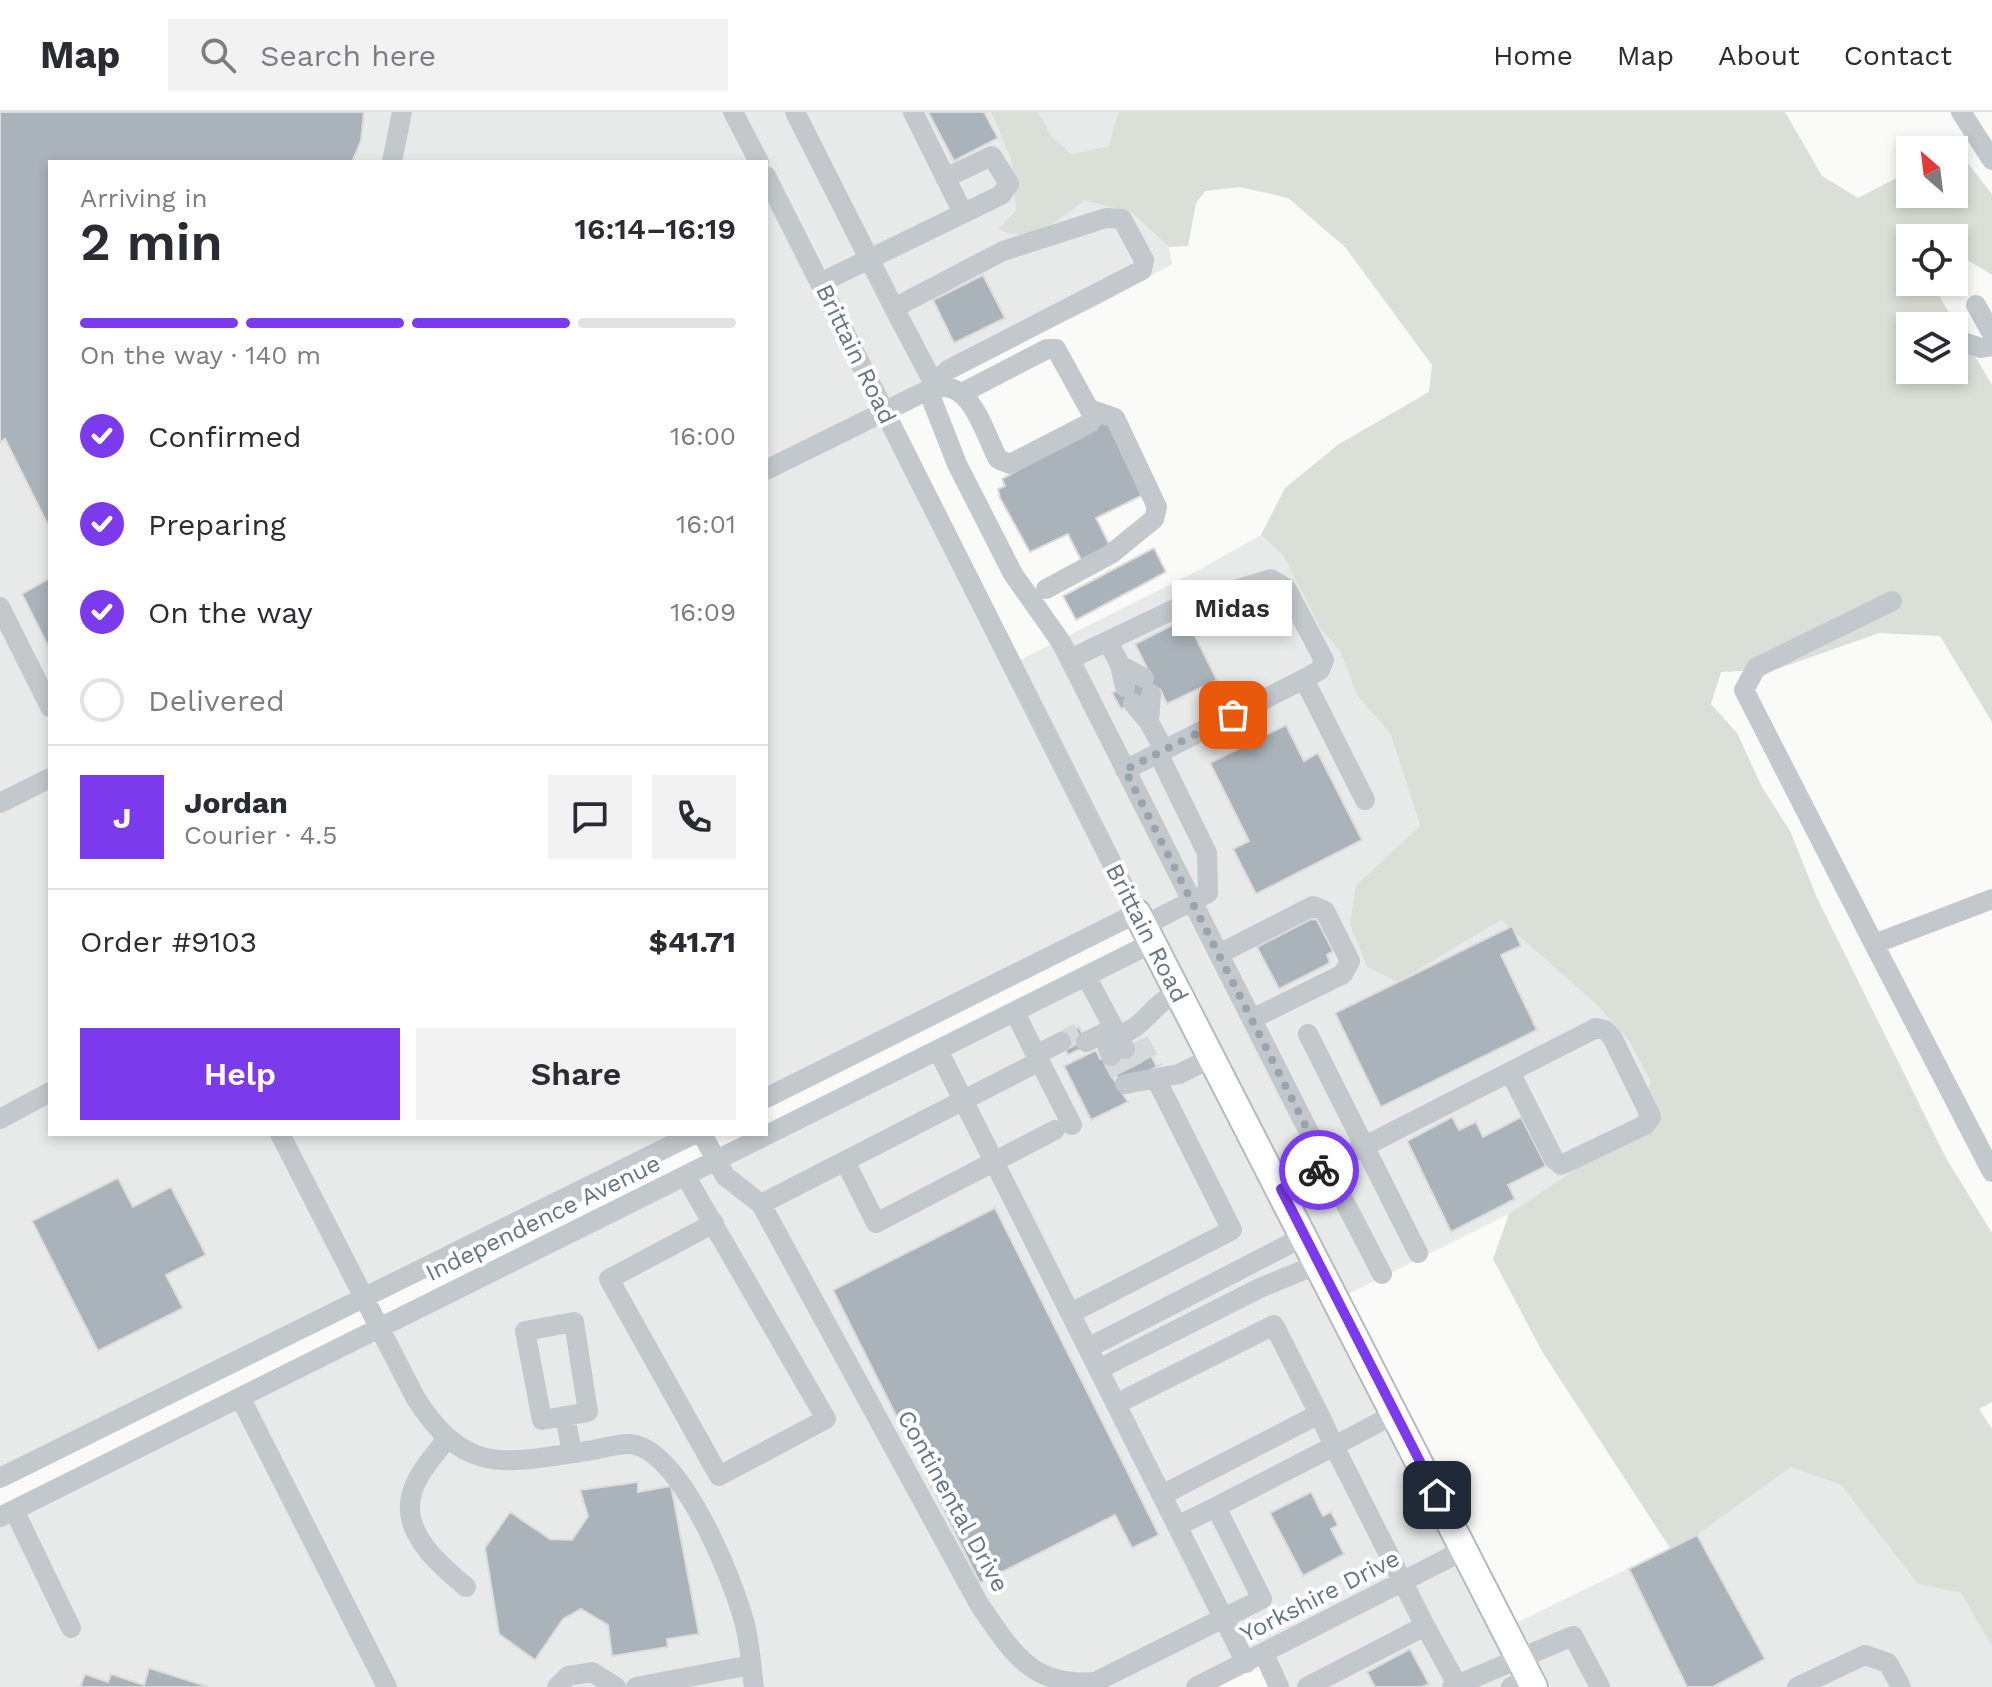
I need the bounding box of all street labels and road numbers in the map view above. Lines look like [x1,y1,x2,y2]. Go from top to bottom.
street label: Brittain Road [810,280,902,428]
street label: Brittain Road [1100,859,1194,1007]
street label: Independence Avenue [421,1149,665,1287]
street label: Continental Drive [891,1405,1015,1597]
street label: Yorkshire Drive [1236,1544,1404,1648]

